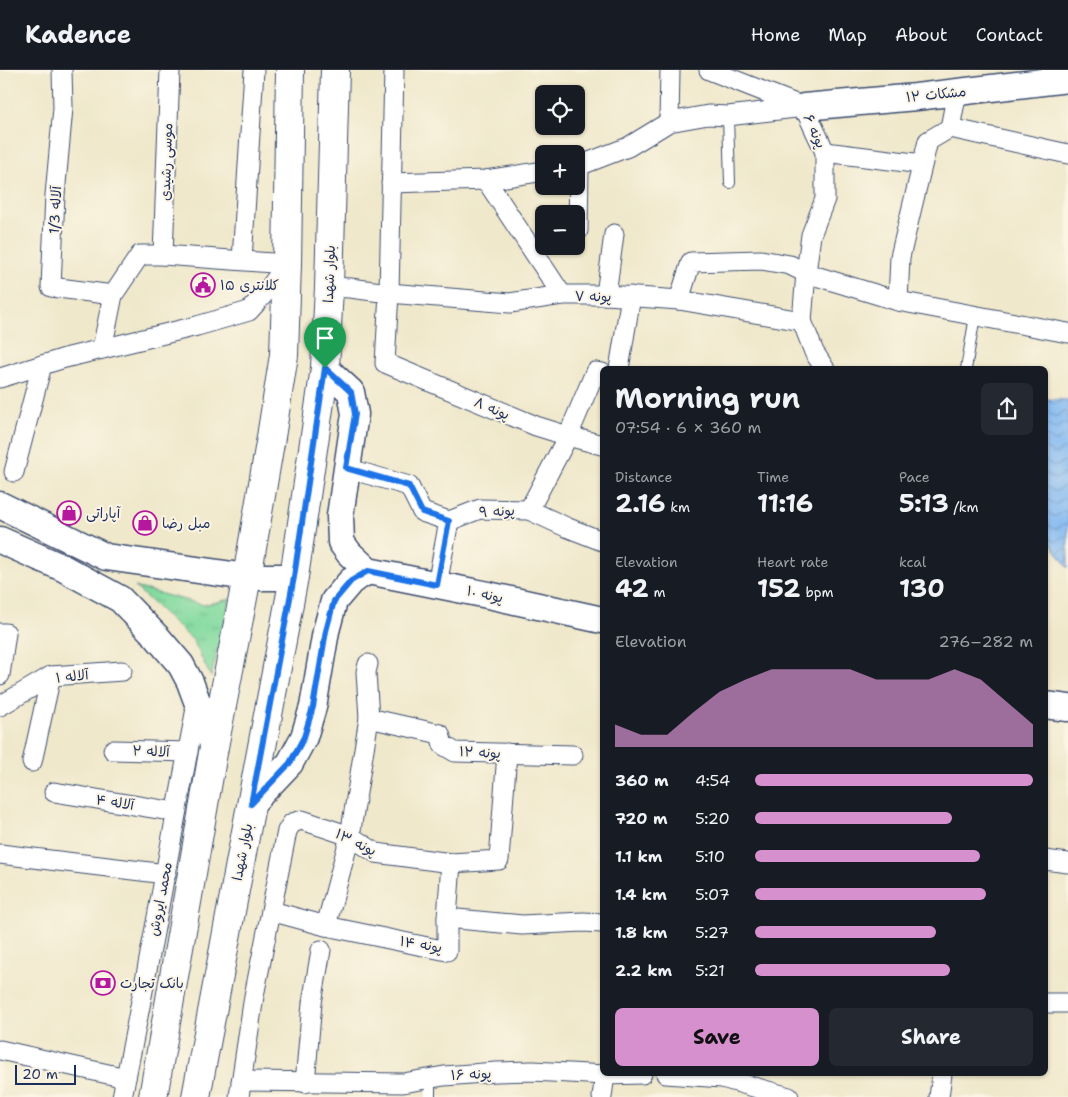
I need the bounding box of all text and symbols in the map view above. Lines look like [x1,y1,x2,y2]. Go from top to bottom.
text: Kadence [25,19,131,51]
text: Home [751,23,800,47]
text: Map [828,23,867,47]
text: About [895,23,948,47]
text: Contact [976,23,1043,47]
street label: مشکات ۱۲ [905,82,967,106]
map controls [535,85,585,255]
button: locate [535,85,585,135]
street label: پونه ۶ [799,111,830,151]
street label: موسی رشیدی [156,123,176,201]
button: + [535,145,585,195]
street label: آلاله 1/3 [45,185,65,234]
button: − [535,205,585,255]
street label: بلوار شهدا [319,245,339,303]
public building icon: کلانتری ۱۵ [190,272,216,298]
place label: کلانتری ۱۵ [220,276,279,294]
street label: پونه ۷ [574,287,612,306]
pin [304,317,346,368]
icon: arrive [311,324,339,352]
text: Morning run [615,379,800,417]
button: share [981,383,1033,435]
street label: پونه ۸ [471,393,512,424]
text: 07:54 · 6 × 360 m [615,417,761,438]
text: Distance [615,468,672,486]
text: Time [757,468,789,486]
text: Pace [899,468,930,486]
text: 2.16 [615,486,665,520]
text: 11:16 [757,486,813,520]
text: 5:13 [899,486,949,520]
text: km [665,498,690,516]
text: /km [949,498,979,516]
shop icon: آپاراتی [56,500,82,526]
street label: پونه ۹ [479,501,515,522]
place label: آپاراتی [86,504,121,523]
shop icon: مبل رضا [132,510,158,536]
place label: مبل رضا [162,514,210,532]
text: Elevation [615,553,678,571]
text: Heart rate [757,553,828,571]
text: kcal [899,553,926,571]
text: 42 [615,571,649,605]
text: 152 [757,571,801,605]
text: 130 [899,571,945,605]
street label: پونه ۱۰ [465,581,505,608]
text: m [649,583,665,601]
text: bpm [801,583,834,601]
text: Elevation [615,631,687,652]
text: 276–282 m [939,631,1033,652]
street label: آلاله ۱ [55,665,90,687]
street label: آلاله ۲ [132,741,171,761]
street label: پونه ۱۲ [459,742,501,763]
text: 360 m [615,770,669,791]
text: 4:54 [695,770,730,791]
street label: آلاله ۴ [95,790,136,814]
text: 720 m [615,808,668,829]
text: 5:20 [695,808,730,829]
street label: بلوار شهدا [228,822,256,882]
street label: پونه ۱۳ [332,824,380,861]
text: 1.1 km [615,846,662,867]
text: 5:10 [695,846,725,867]
street label: محمد ایروش [144,860,176,938]
text: 1.4 km [615,884,667,905]
text: 5:07 [695,884,730,905]
text: 1.8 km [615,922,667,943]
text: 5:27 [695,922,729,943]
street label: پونه ۱۴ [398,932,443,957]
text: 2.2 km [615,960,672,981]
text: 5:21 [695,960,725,981]
bank icon: بانک تجارت [90,970,116,996]
place label: بانک تجارت [120,974,184,992]
button: Save [615,1008,819,1066]
button: Share [829,1008,1033,1066]
scale bar [15,1062,76,1085]
street label: پونه ۱۶ [450,1064,492,1085]
text: 20 m [22,1065,58,1083]

